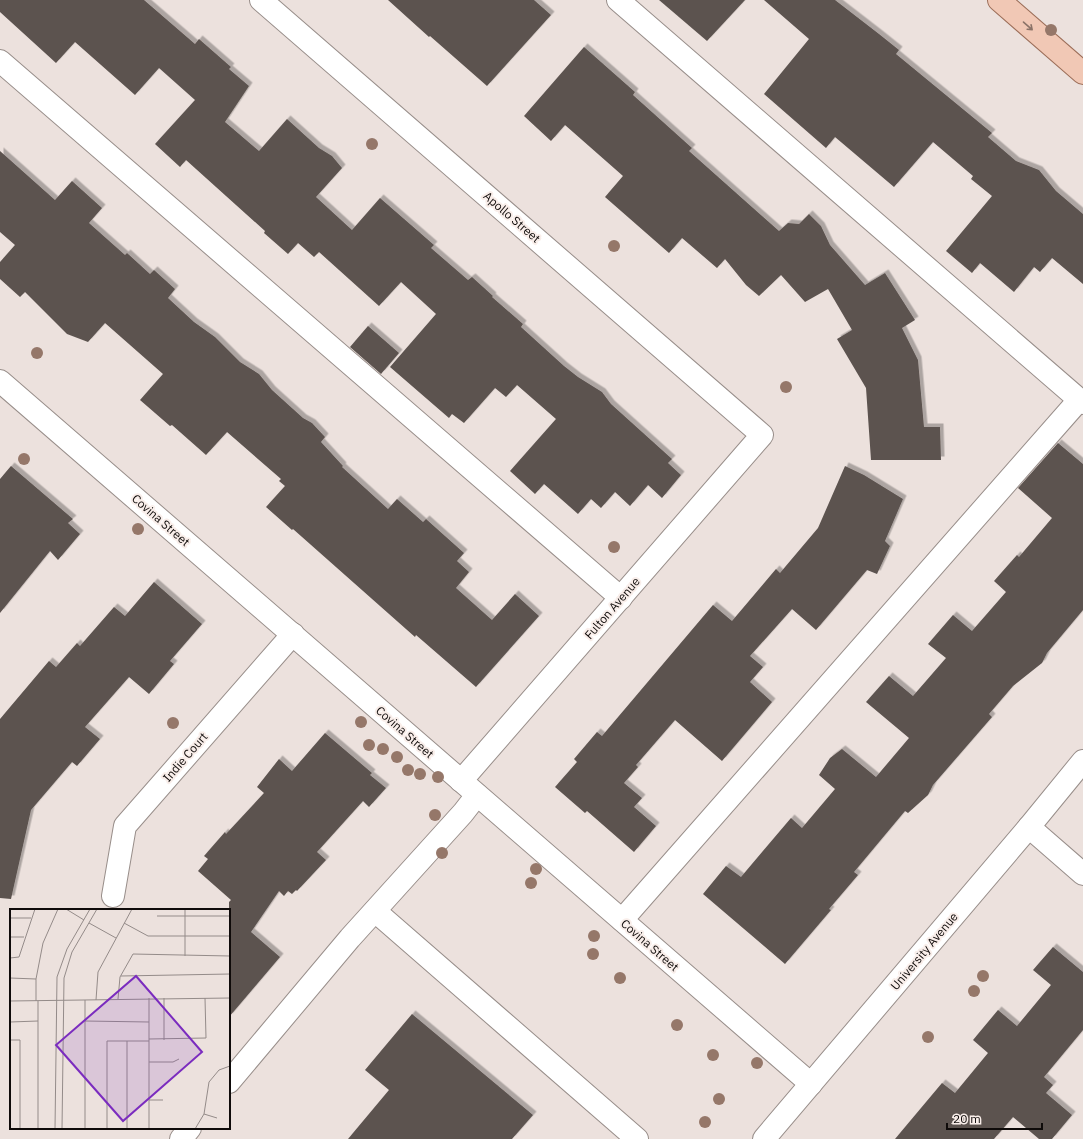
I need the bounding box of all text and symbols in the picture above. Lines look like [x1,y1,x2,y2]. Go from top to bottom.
one-way arrow [1023,21,1033,30]
street label: Apollo Street [481,188,543,246]
street label: Covina Street [129,491,193,549]
street label: Fulton Avenue [581,574,643,642]
street label: Covina Street [373,703,437,761]
street label: Indie Court [159,729,211,785]
inset map [10,909,230,1129]
street label: University Avenue [887,909,961,993]
street label: Covina Street [618,916,682,974]
scale bar [947,1105,1042,1131]
text: 20 m [953,1111,981,1126]

